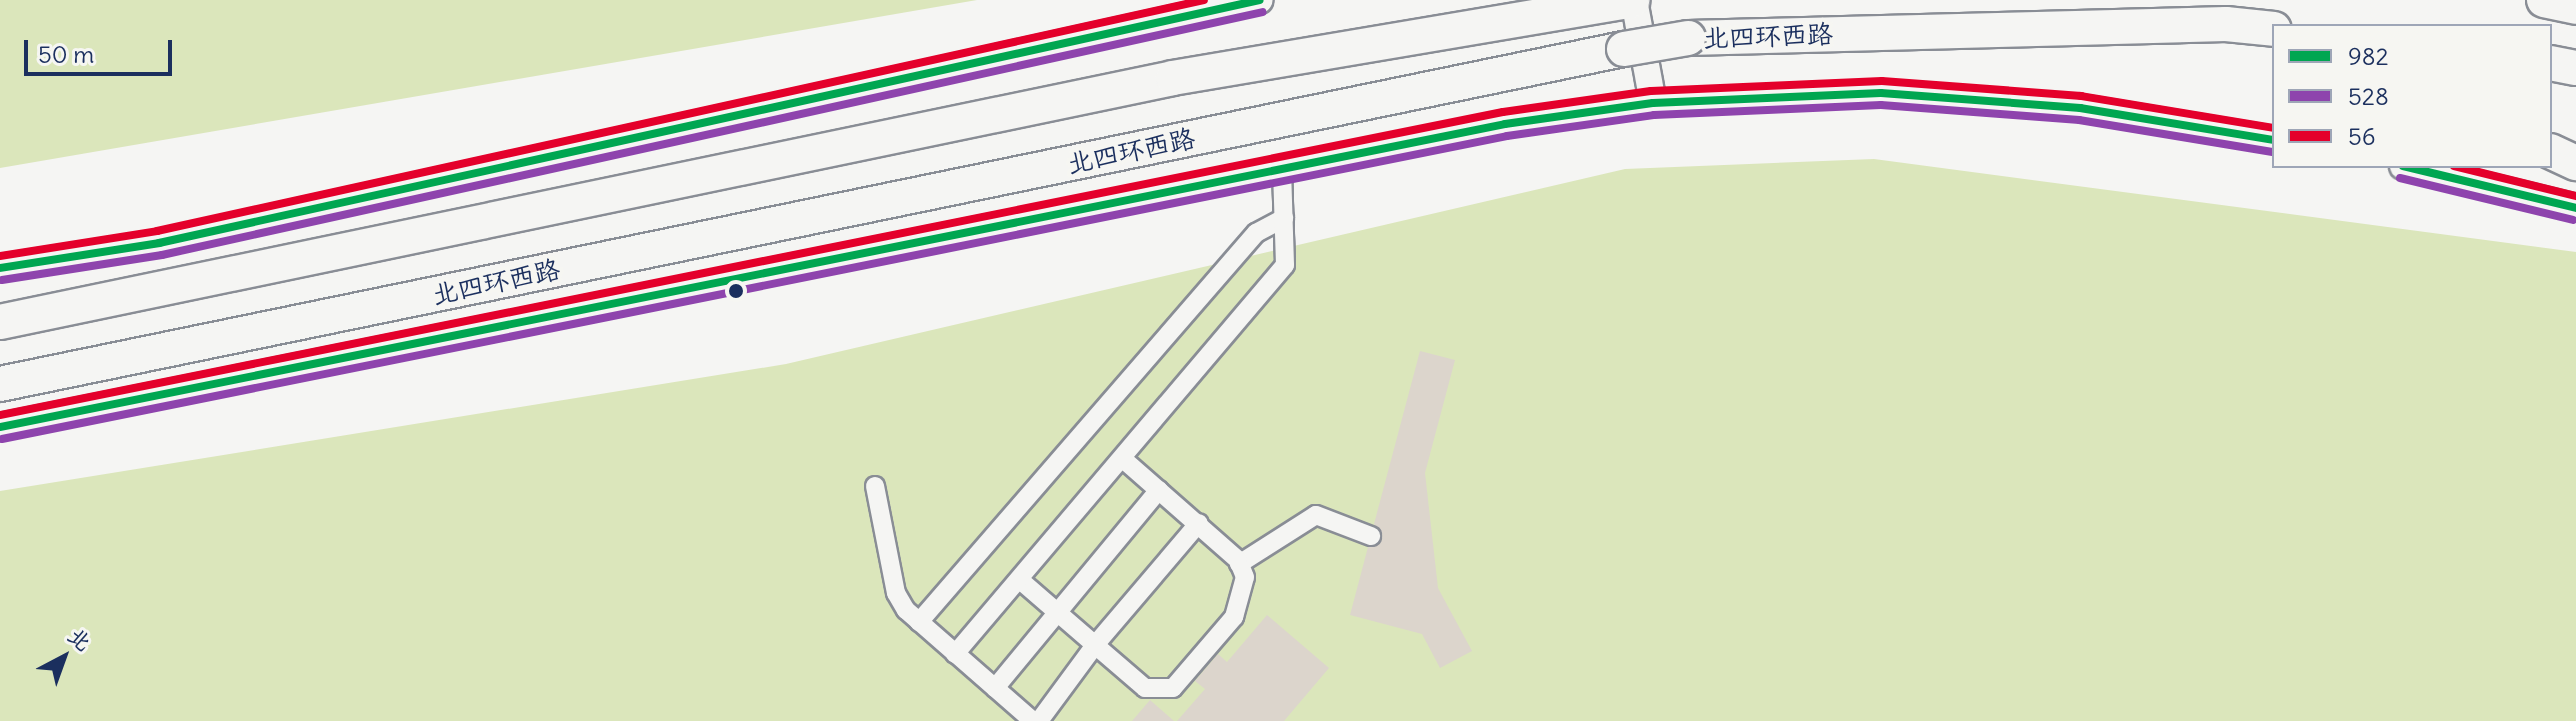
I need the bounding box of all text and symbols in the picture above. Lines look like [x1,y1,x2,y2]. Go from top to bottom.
street label: 北四环西路 [1702,18,1834,54]
scale bar [28,24,176,74]
legend [2272,24,2552,168]
text: 50 m [38,39,94,69]
text: 982 [2348,41,2389,71]
text: 528 [2348,81,2389,111]
text: 56 [2348,121,2376,151]
street label: 北四环西路 [1064,122,1198,180]
street label: 北四环西路 [429,253,563,311]
unlabelled marker [728,283,744,299]
north arrow [24,617,104,697]
text: 北 [62,621,97,657]

